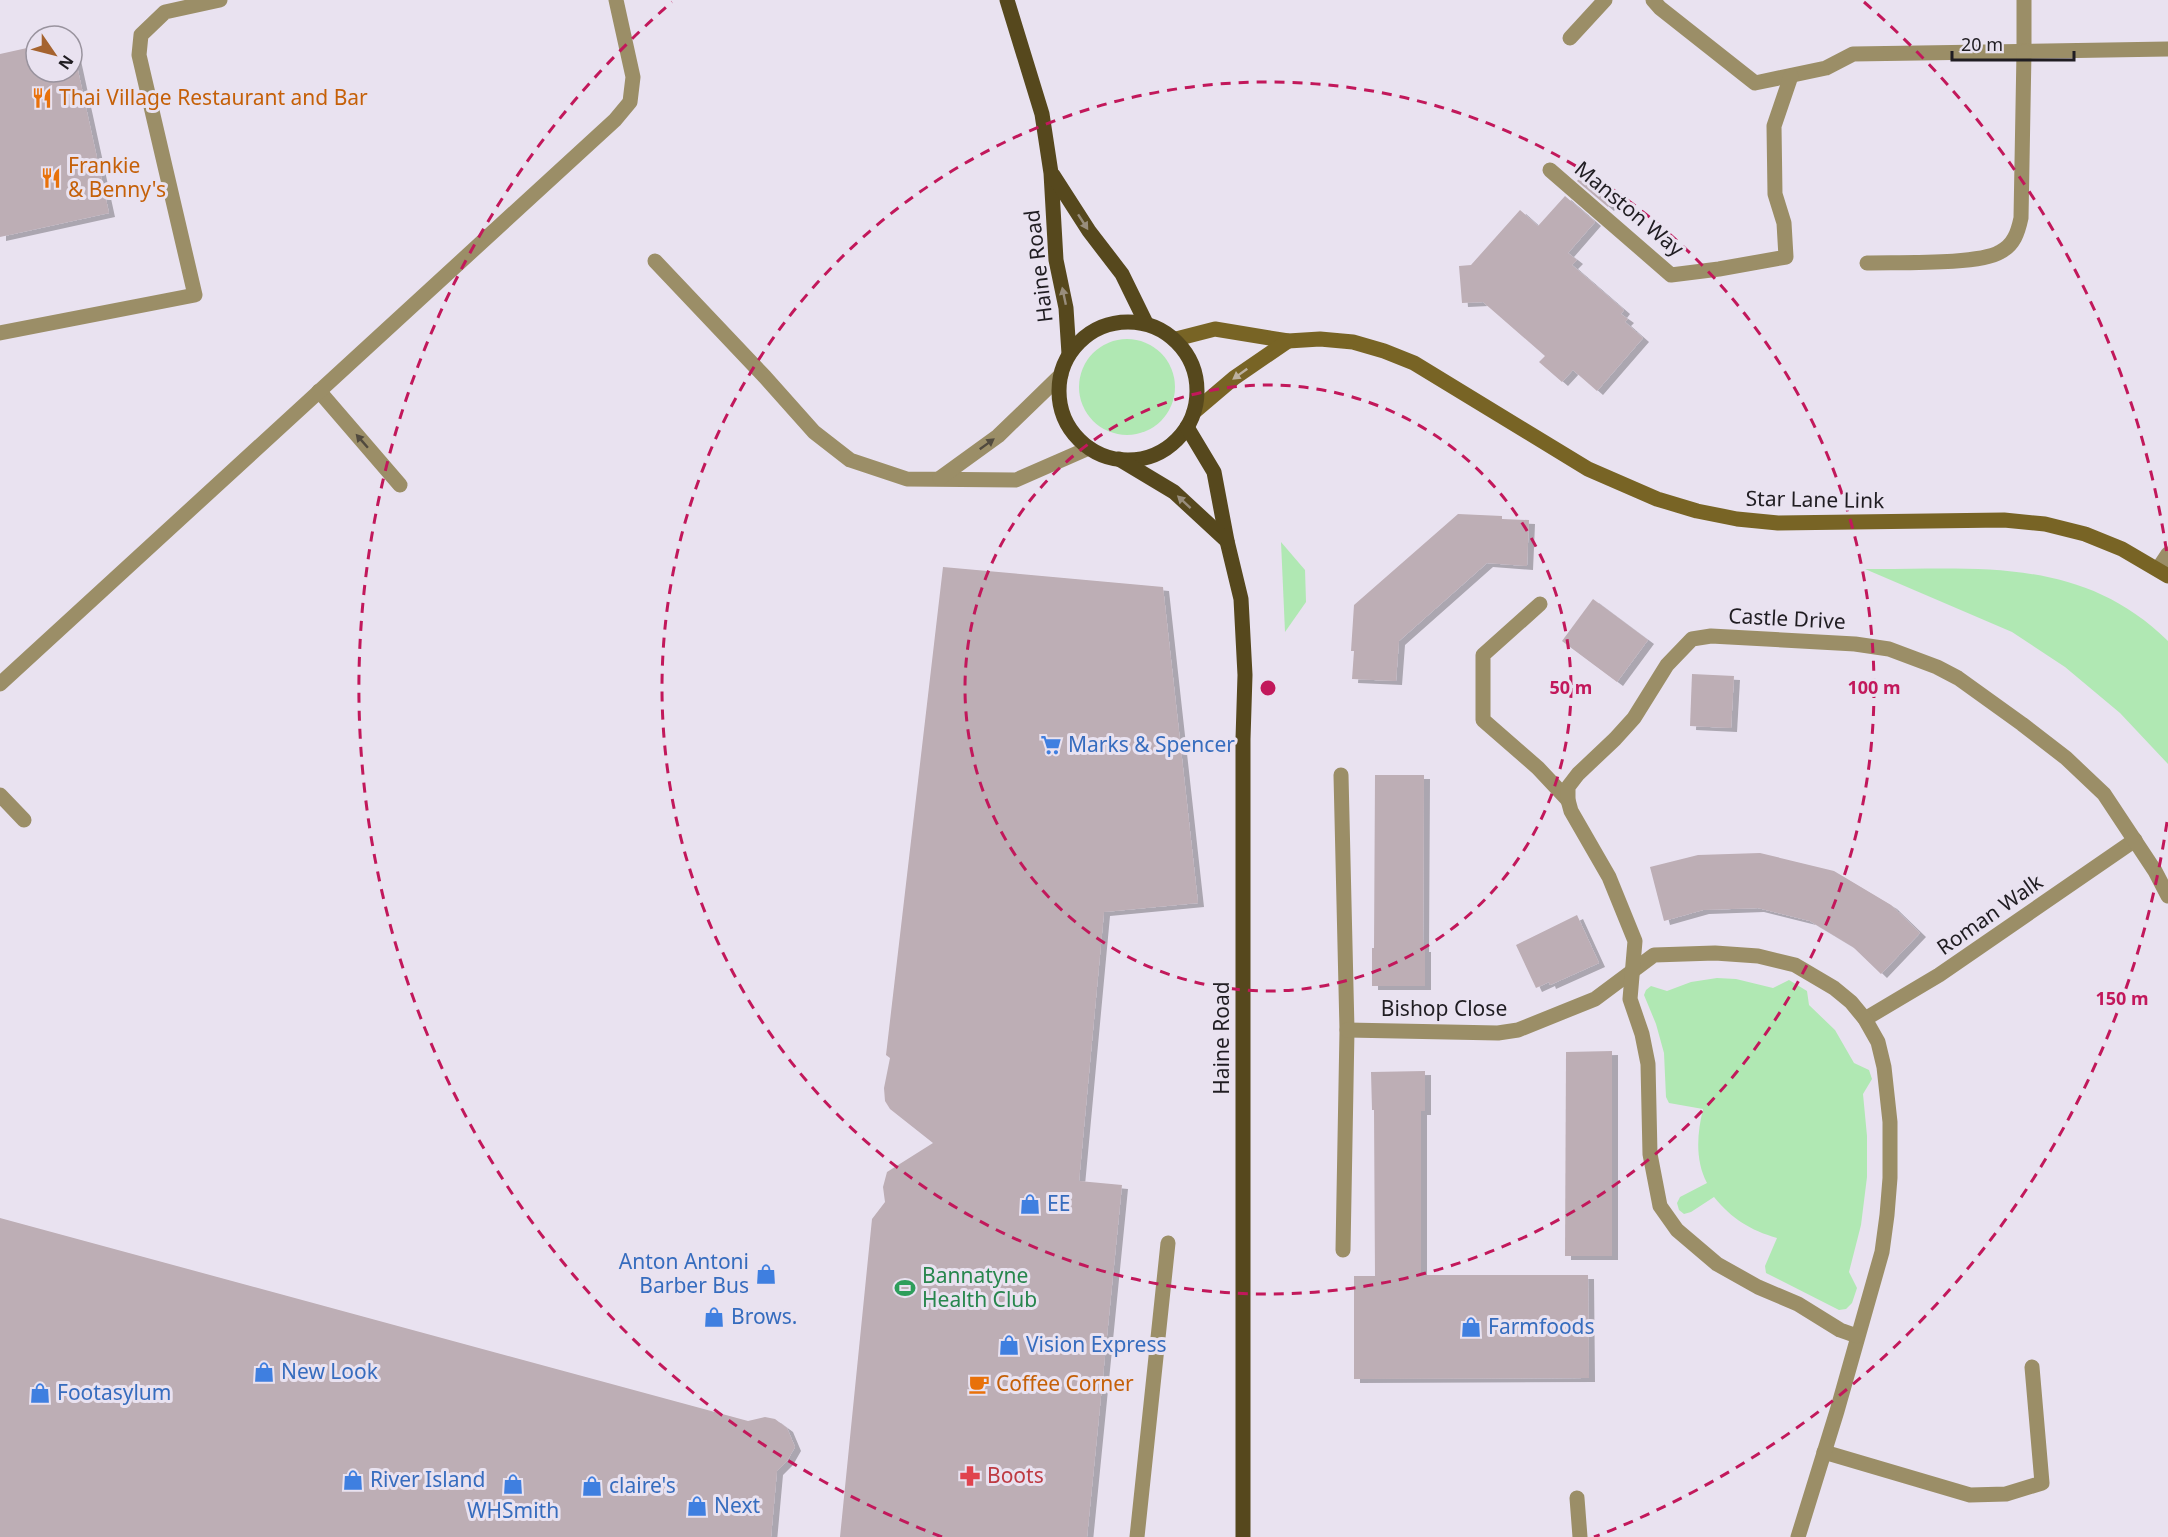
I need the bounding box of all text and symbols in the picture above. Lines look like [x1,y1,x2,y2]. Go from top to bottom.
north arrow [24,24,84,84]
scale bar [1952,24,2074,62]
text: 20 m [1961,32,2003,56]
text: N [54,51,79,74]
place label: Thai Village Restaurant and Bar [59,83,368,111]
restaurant icon: Thai Village Restaurant and Bar [30,86,54,110]
place label: Frankie & Benny's [68,151,166,203]
street label: Manston Way [1569,154,1690,262]
restaurant icon: Frankie & Benny's [39,166,63,190]
street label: Haine Road [1017,208,1059,324]
one-way arrow [1077,214,1088,230]
one-way arrow [1058,286,1068,305]
one-way arrow [1232,368,1248,380]
one-way arrow [355,433,368,449]
one-way arrow [980,438,995,450]
street label: Star Lane Link [1745,484,1885,514]
one-way arrow [1177,496,1192,509]
street label: Castle Drive [1728,601,1846,635]
text: 50 m [1550,675,1592,699]
text: 100 m [1847,675,1901,699]
centre of rings [1258,678,1278,698]
place label: Marks & Spencer [1068,730,1235,758]
supermarket icon: Marks & Spencer [1039,733,1063,757]
street label: Roman Walk [1931,867,2049,961]
street label: Haine Road [1207,981,1235,1095]
text: 150 m [2095,986,2149,1010]
street label: Bishop Close [1381,994,1507,1022]
place label: EE [1047,1189,1070,1217]
shop icon: EE [1018,1192,1042,1216]
place label: Anton Antoni Barber Bus [619,1247,749,1299]
place label: Bannatyne Health Club [922,1261,1037,1313]
shop icon: Anton Antoni Barber Bus [754,1262,778,1286]
sports icon: Bannatyne Health Club [893,1276,917,1300]
place label: Brows. [731,1302,797,1330]
shop icon: Brows. [702,1305,726,1329]
place label: Farmfoods [1488,1312,1595,1340]
shop icon: Farmfoods [1459,1315,1483,1339]
place label: Vision Express [1026,1330,1167,1358]
shop icon: Vision Express [997,1333,1021,1357]
place label: New Look [281,1357,379,1385]
shop icon: New Look [252,1360,276,1384]
place label: Coffee Corner [996,1369,1134,1397]
cafe icon: Coffee Corner [967,1372,991,1396]
place label: Footasylum [57,1378,171,1406]
shop icon: Footasylum [28,1381,52,1405]
place label: Boots [987,1461,1044,1489]
pharmacy icon: Boots [958,1464,982,1488]
place label: River Island [370,1465,485,1493]
shop icon: River Island [341,1468,365,1492]
place label: claire's [609,1471,676,1499]
shop icon: WHSmith [501,1472,525,1496]
shop icon: claire's [580,1474,604,1498]
place label: Next [714,1491,760,1519]
shop icon: Next [685,1494,709,1518]
place label: WHSmith [467,1496,559,1524]

